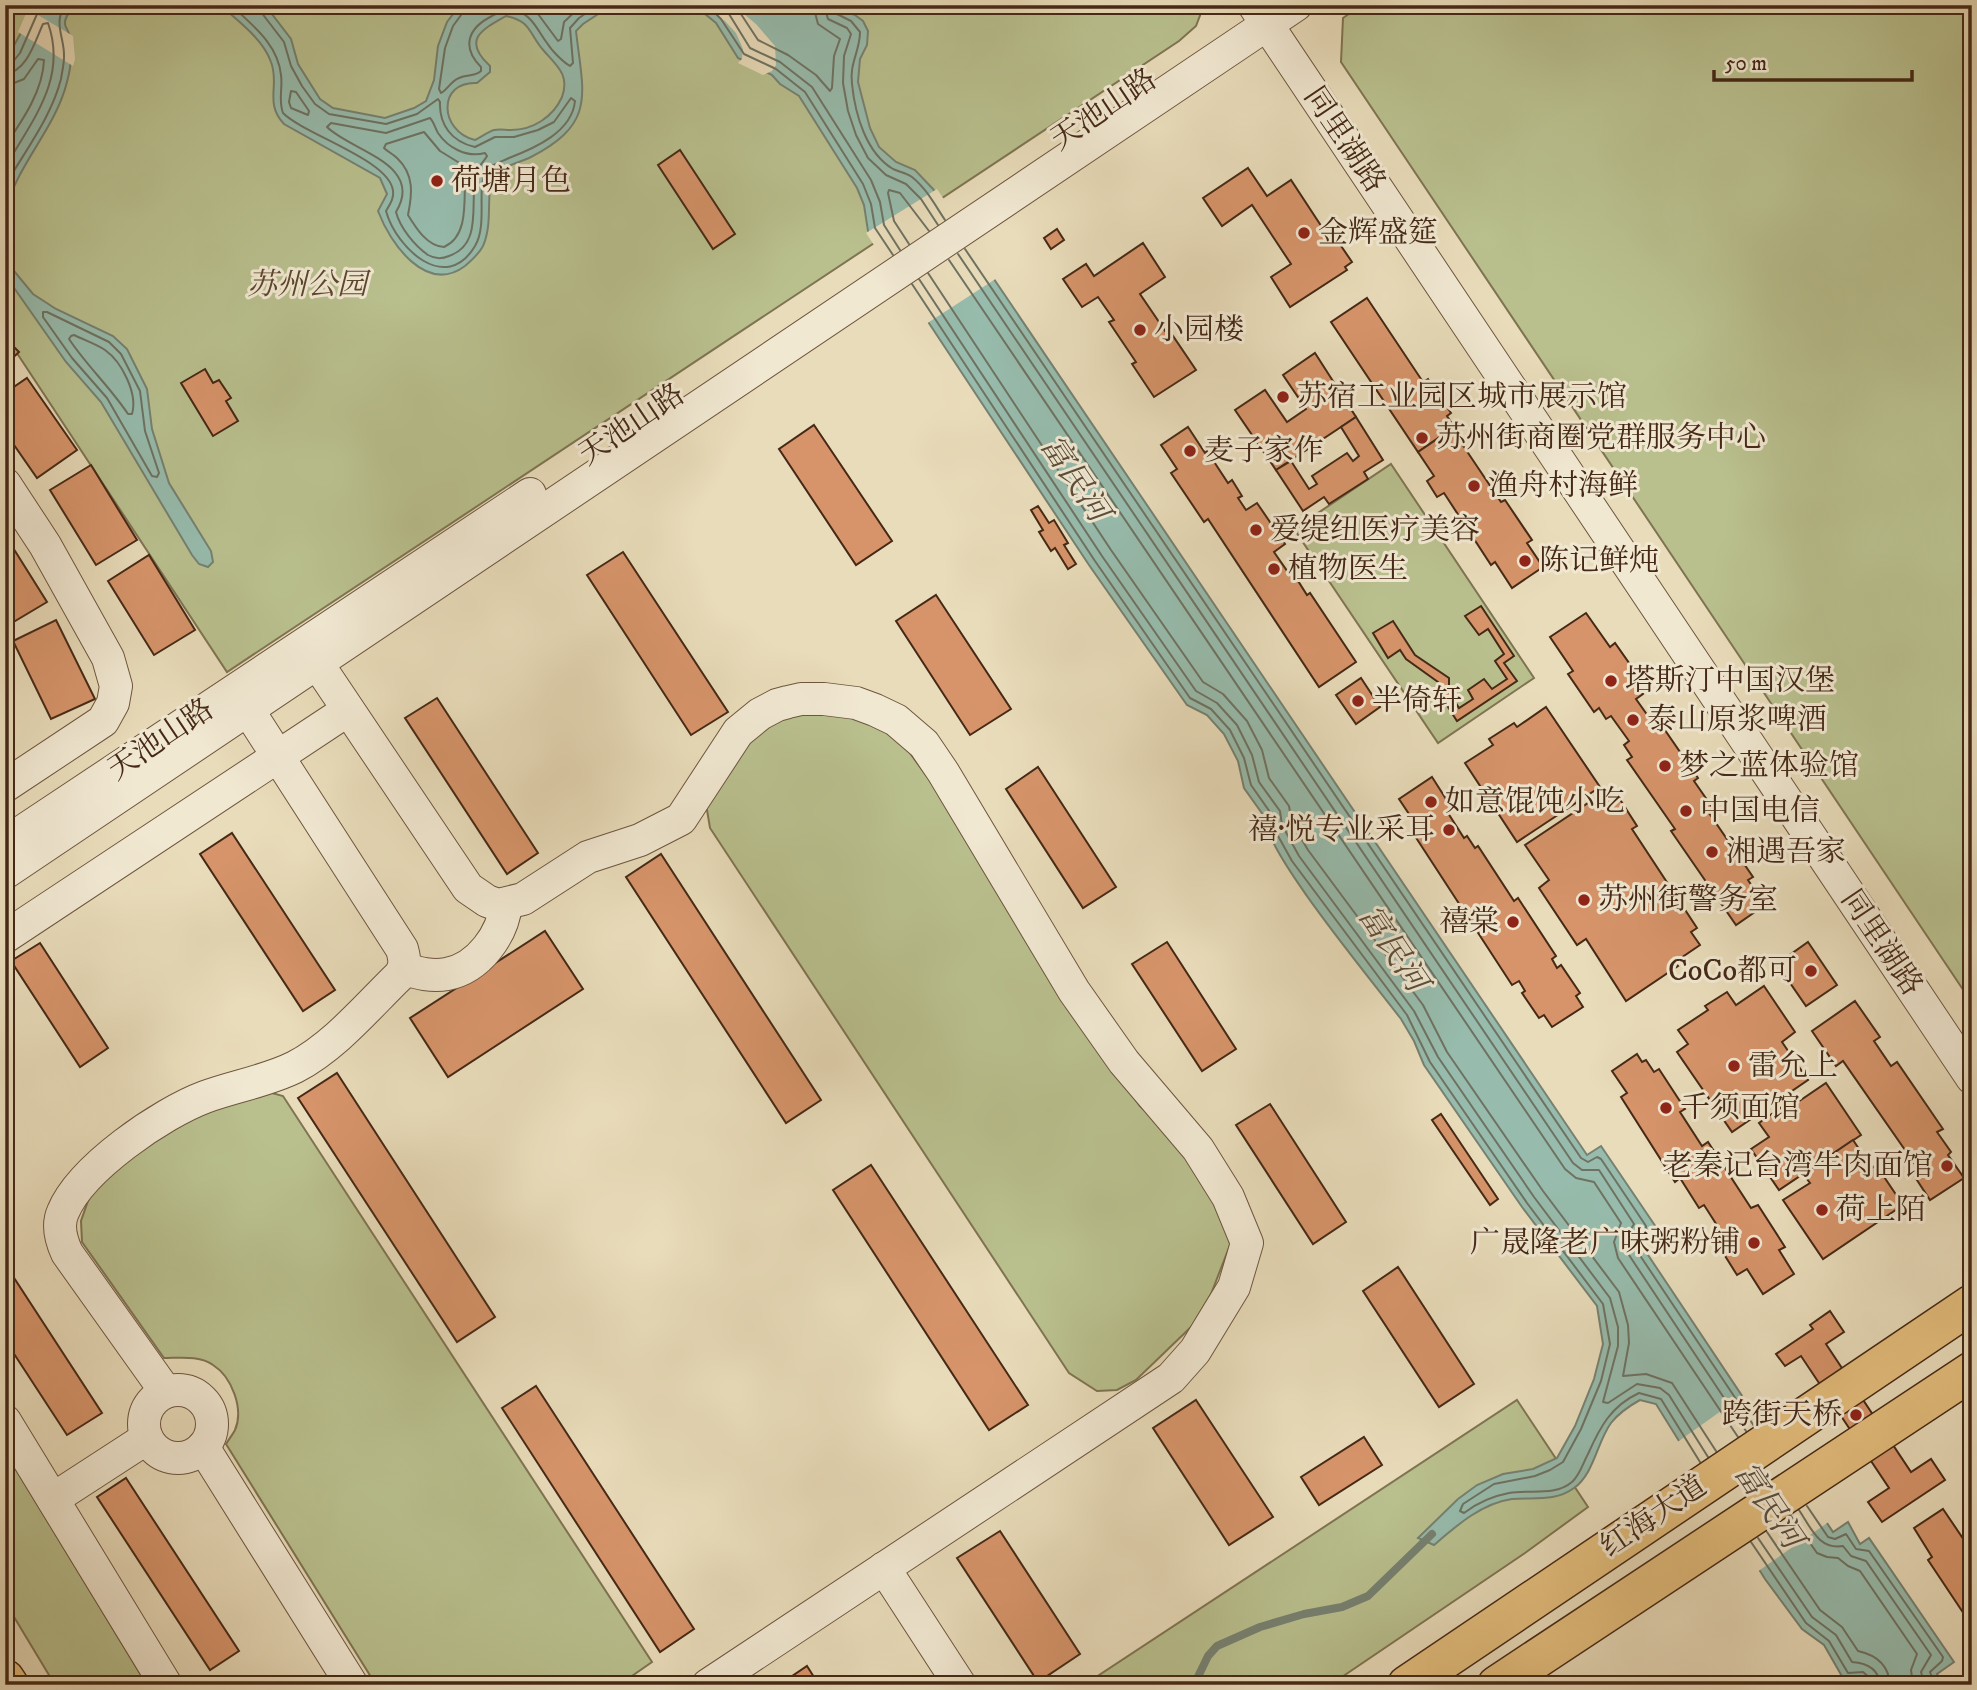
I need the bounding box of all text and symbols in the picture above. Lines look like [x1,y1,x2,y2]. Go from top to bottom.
scale bar [1714,38,1912,82]
text: 50 m [1725,51,1767,77]
street label: 天池山路 [1044,61,1164,159]
street label: 同里湖路 [1295,80,1393,200]
place label: 荷塘月色 [451,163,571,200]
marker: 荷塘月色 [429,173,445,189]
place label: 金辉盛筵 [1318,215,1438,252]
marker: 金辉盛筵 [1296,225,1312,241]
park label: 苏州公园 [247,267,371,304]
place label: 小园楼 [1154,312,1244,349]
marker: 小园楼 [1132,322,1148,338]
street label: 天池山路 [572,376,692,474]
place label: 苏宿工业园区城市展示馆 [1297,379,1627,416]
marker: 苏宿工业园区城市展示馆 [1275,389,1291,405]
place label: 苏州街商圈党群服务中心 [1436,420,1766,457]
water label: 富民河 [1031,428,1120,534]
marker: 苏州街商圈党群服务中心 [1414,430,1430,446]
place label: 麦子家作 [1204,433,1324,470]
marker: 麦子家作 [1182,443,1198,459]
place label: 渔舟村海鲜 [1488,468,1638,505]
marker: 渔舟村海鲜 [1466,478,1482,494]
place label: 爱缇纽医疗美容 [1270,512,1480,549]
marker: 爱缇纽医疗美容 [1248,522,1264,538]
place label: 陈记鲜炖 [1539,543,1659,580]
place label: 植物医生 [1288,551,1408,588]
marker: 陈记鲜炖 [1517,553,1533,569]
marker: 植物医生 [1266,561,1282,577]
place label: 塔斯汀中国汉堡 [1625,663,1835,700]
marker: 塔斯汀中国汉堡 [1603,673,1619,689]
place label: 半倚轩 [1372,683,1462,720]
street label: 天池山路 [101,691,221,789]
marker: 半倚轩 [1350,693,1366,709]
place label: 泰山原浆啤酒 [1647,702,1827,739]
marker: 泰山原浆啤酒 [1625,712,1641,728]
place label: 梦之蓝体验馆 [1679,748,1859,785]
marker: 梦之蓝体验馆 [1657,758,1673,774]
place label: 如意馄饨小吃 [1445,784,1625,821]
place label: 中国电信 [1700,793,1820,830]
marker: 如意馄饨小吃 [1423,794,1439,810]
marker: 中国电信 [1678,803,1694,819]
place label: 禧·悦专业采耳 [1248,812,1435,849]
marker: 禧·悦专业采耳 [1441,822,1457,838]
place label: 湘遇吾家 [1726,834,1846,871]
marker: 湘遇吾家 [1704,844,1720,860]
place label: 苏州街警务室 [1598,882,1778,919]
street label: 同里湖路 [1832,883,1930,1003]
marker: 苏州街警务室 [1576,892,1592,908]
water label: 富民河 [1349,898,1438,1004]
place label: 禧棠 [1439,904,1499,941]
marker: 禧棠 [1505,914,1521,930]
place label: CoCo都可 [1668,953,1797,990]
marker: CoCo都可 [1803,963,1819,979]
place label: 雷允上 [1748,1048,1838,1085]
marker: 雷允上 [1726,1058,1742,1074]
place label: 千须面馆 [1680,1090,1800,1127]
marker: 千须面馆 [1658,1100,1674,1116]
place label: 老秦记台湾牛肉面馆 [1663,1148,1933,1185]
marker: 老秦记台湾牛肉面馆 [1939,1158,1955,1174]
place label: 荷上陌 [1836,1192,1926,1229]
marker: 荷上陌 [1814,1202,1830,1218]
place label: 广晟隆老广味粥粉铺 [1470,1225,1740,1262]
marker: 广晟隆老广味粥粉铺 [1746,1235,1762,1251]
place label: 跨街天桥 [1722,1397,1842,1434]
marker: 跨街天桥 [1848,1407,1864,1423]
water label: 富民河 [1725,1455,1814,1561]
street label: 红海大道 [1594,1468,1714,1566]

